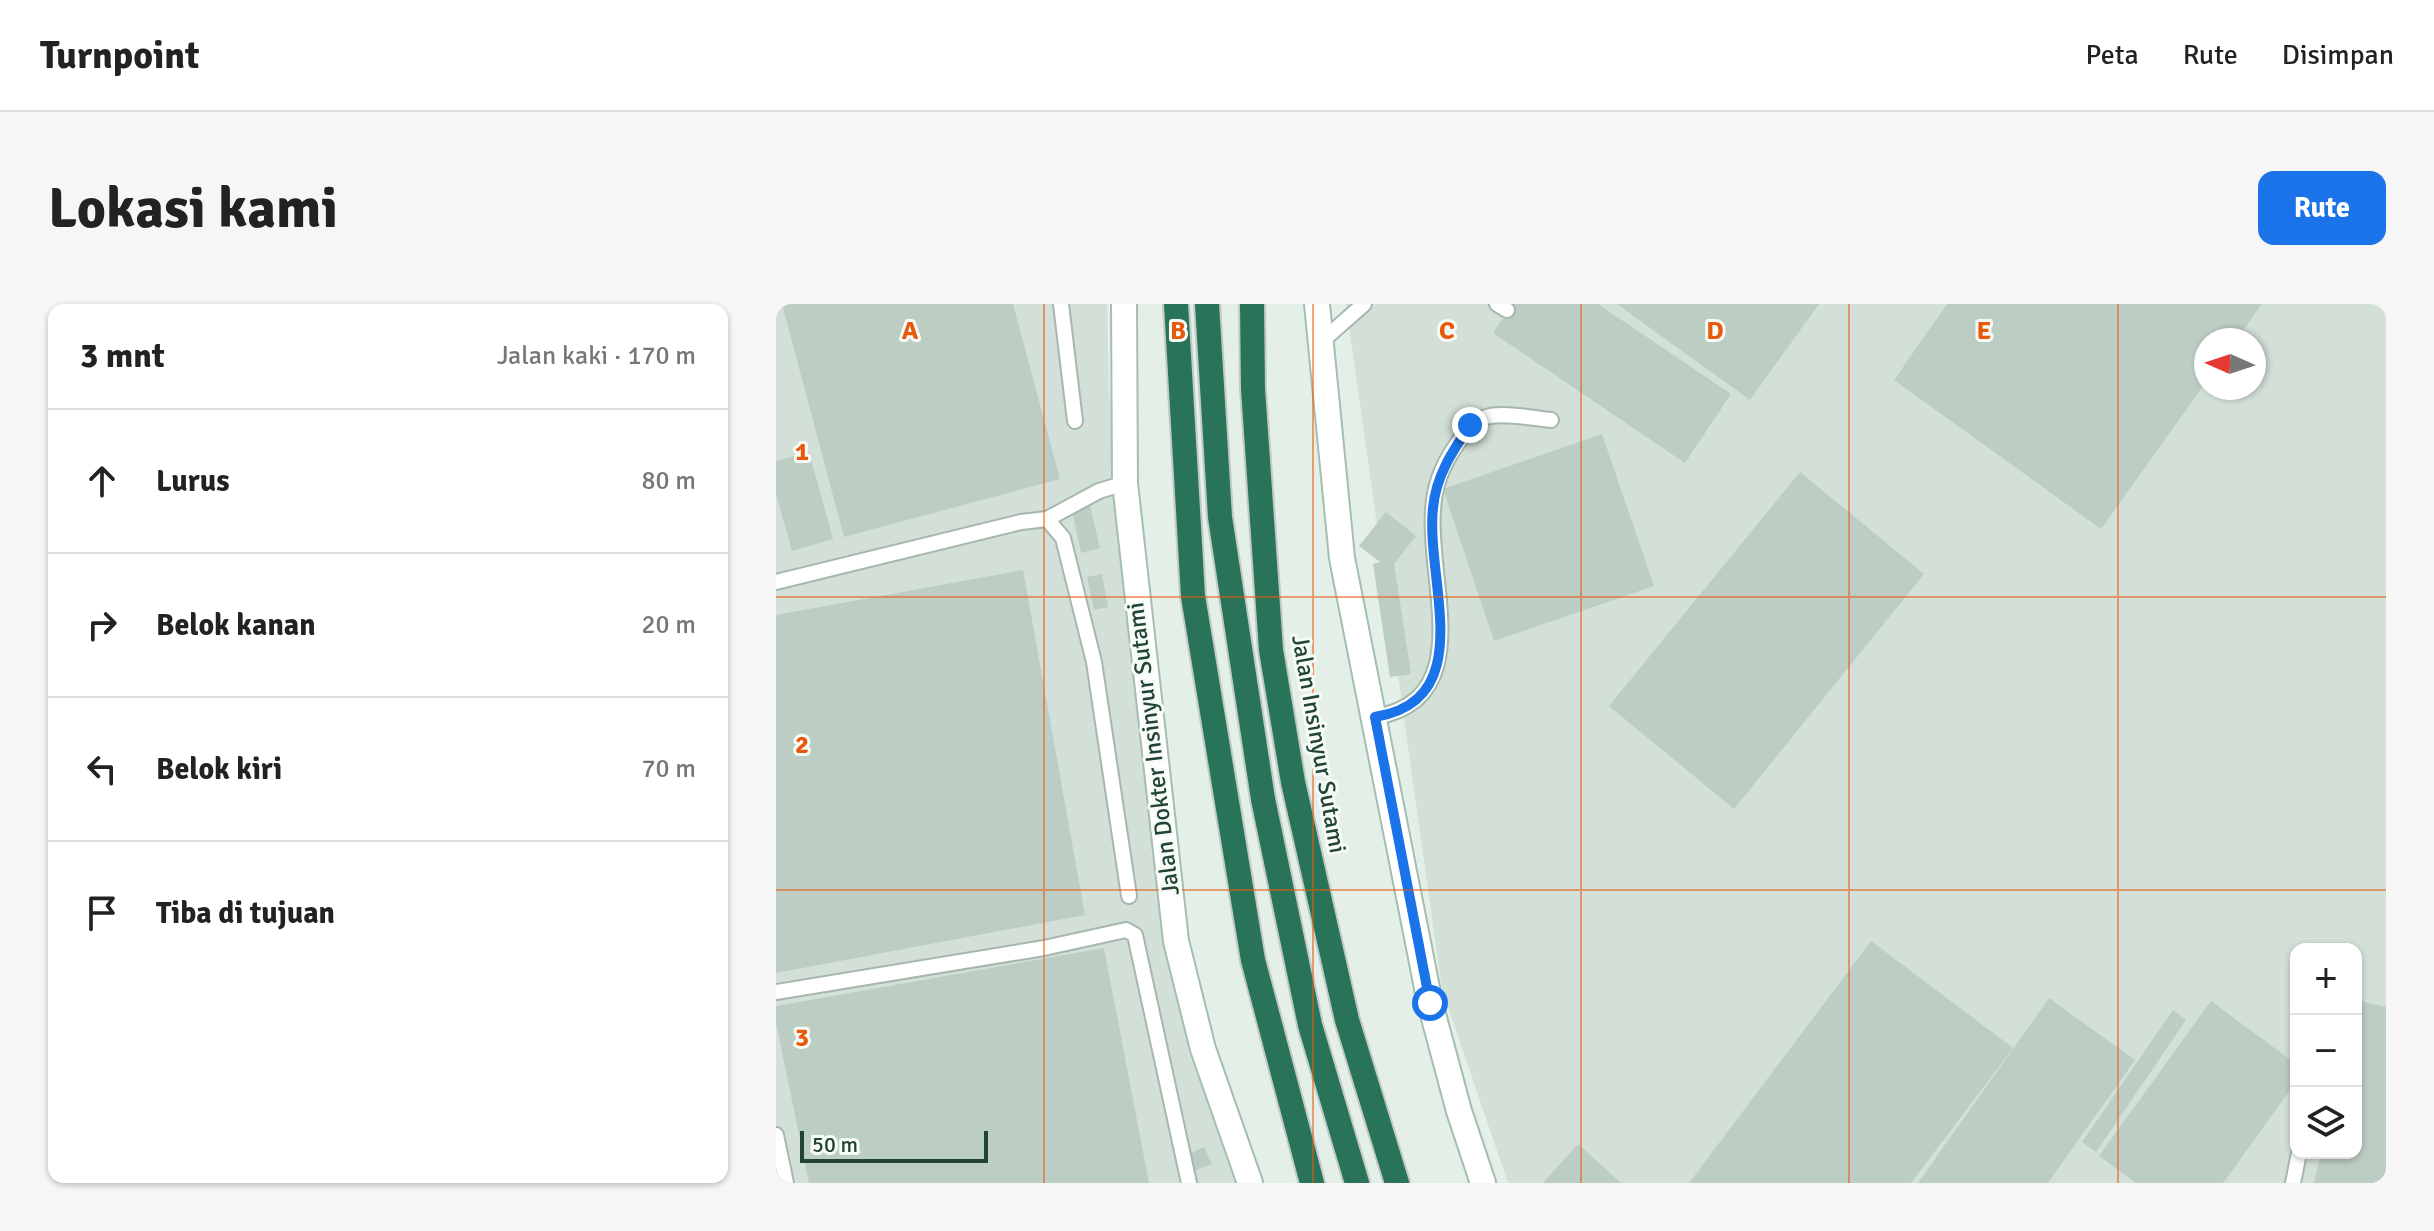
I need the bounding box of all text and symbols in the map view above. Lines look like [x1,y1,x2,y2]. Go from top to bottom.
text: Turnpoint [40,32,199,79]
text: Peta [2086,38,2139,72]
text: Rute [2183,38,2238,72]
text: Disimpan [2282,38,2394,72]
button: Rute [2258,171,2386,245]
text: Lokasi kami [48,174,338,243]
text: A [902,315,919,347]
text: B [1170,315,1186,347]
text: C [1439,315,1455,347]
text: D [1706,315,1724,347]
text: E [1977,315,1991,347]
north arrow [2194,328,2266,400]
text: 3 mnt [80,335,165,377]
text: Jalan kaki · 170 m [497,340,696,372]
route end [1452,407,1488,443]
text: 1 [795,436,809,468]
icon: ahead [80,459,124,503]
text: Lurus [156,463,230,500]
text: 80 m [641,465,696,497]
street label: Jalan Dokter Insinyur Sutami [1120,601,1186,897]
icon: right [80,603,124,647]
text: Belok kanan [156,607,316,644]
text: 20 m [641,609,696,641]
street label: Jalan Insinyur Sutami [1285,633,1353,855]
text: 2 [795,729,809,761]
icon: left [80,747,124,791]
text: Belok kiri [156,751,282,788]
text: 70 m [641,753,696,785]
icon: arrive [80,891,124,935]
text: Tiba di tujuan [156,895,335,932]
map controls [2290,943,2362,1159]
button: + [2290,943,2362,1015]
route start [1412,985,1448,1021]
button: − [2290,1015,2362,1087]
text: 3 [795,1022,809,1054]
button: layers [2290,1087,2362,1159]
scale bar [800,1127,988,1163]
text: 50 m [812,1131,858,1158]

